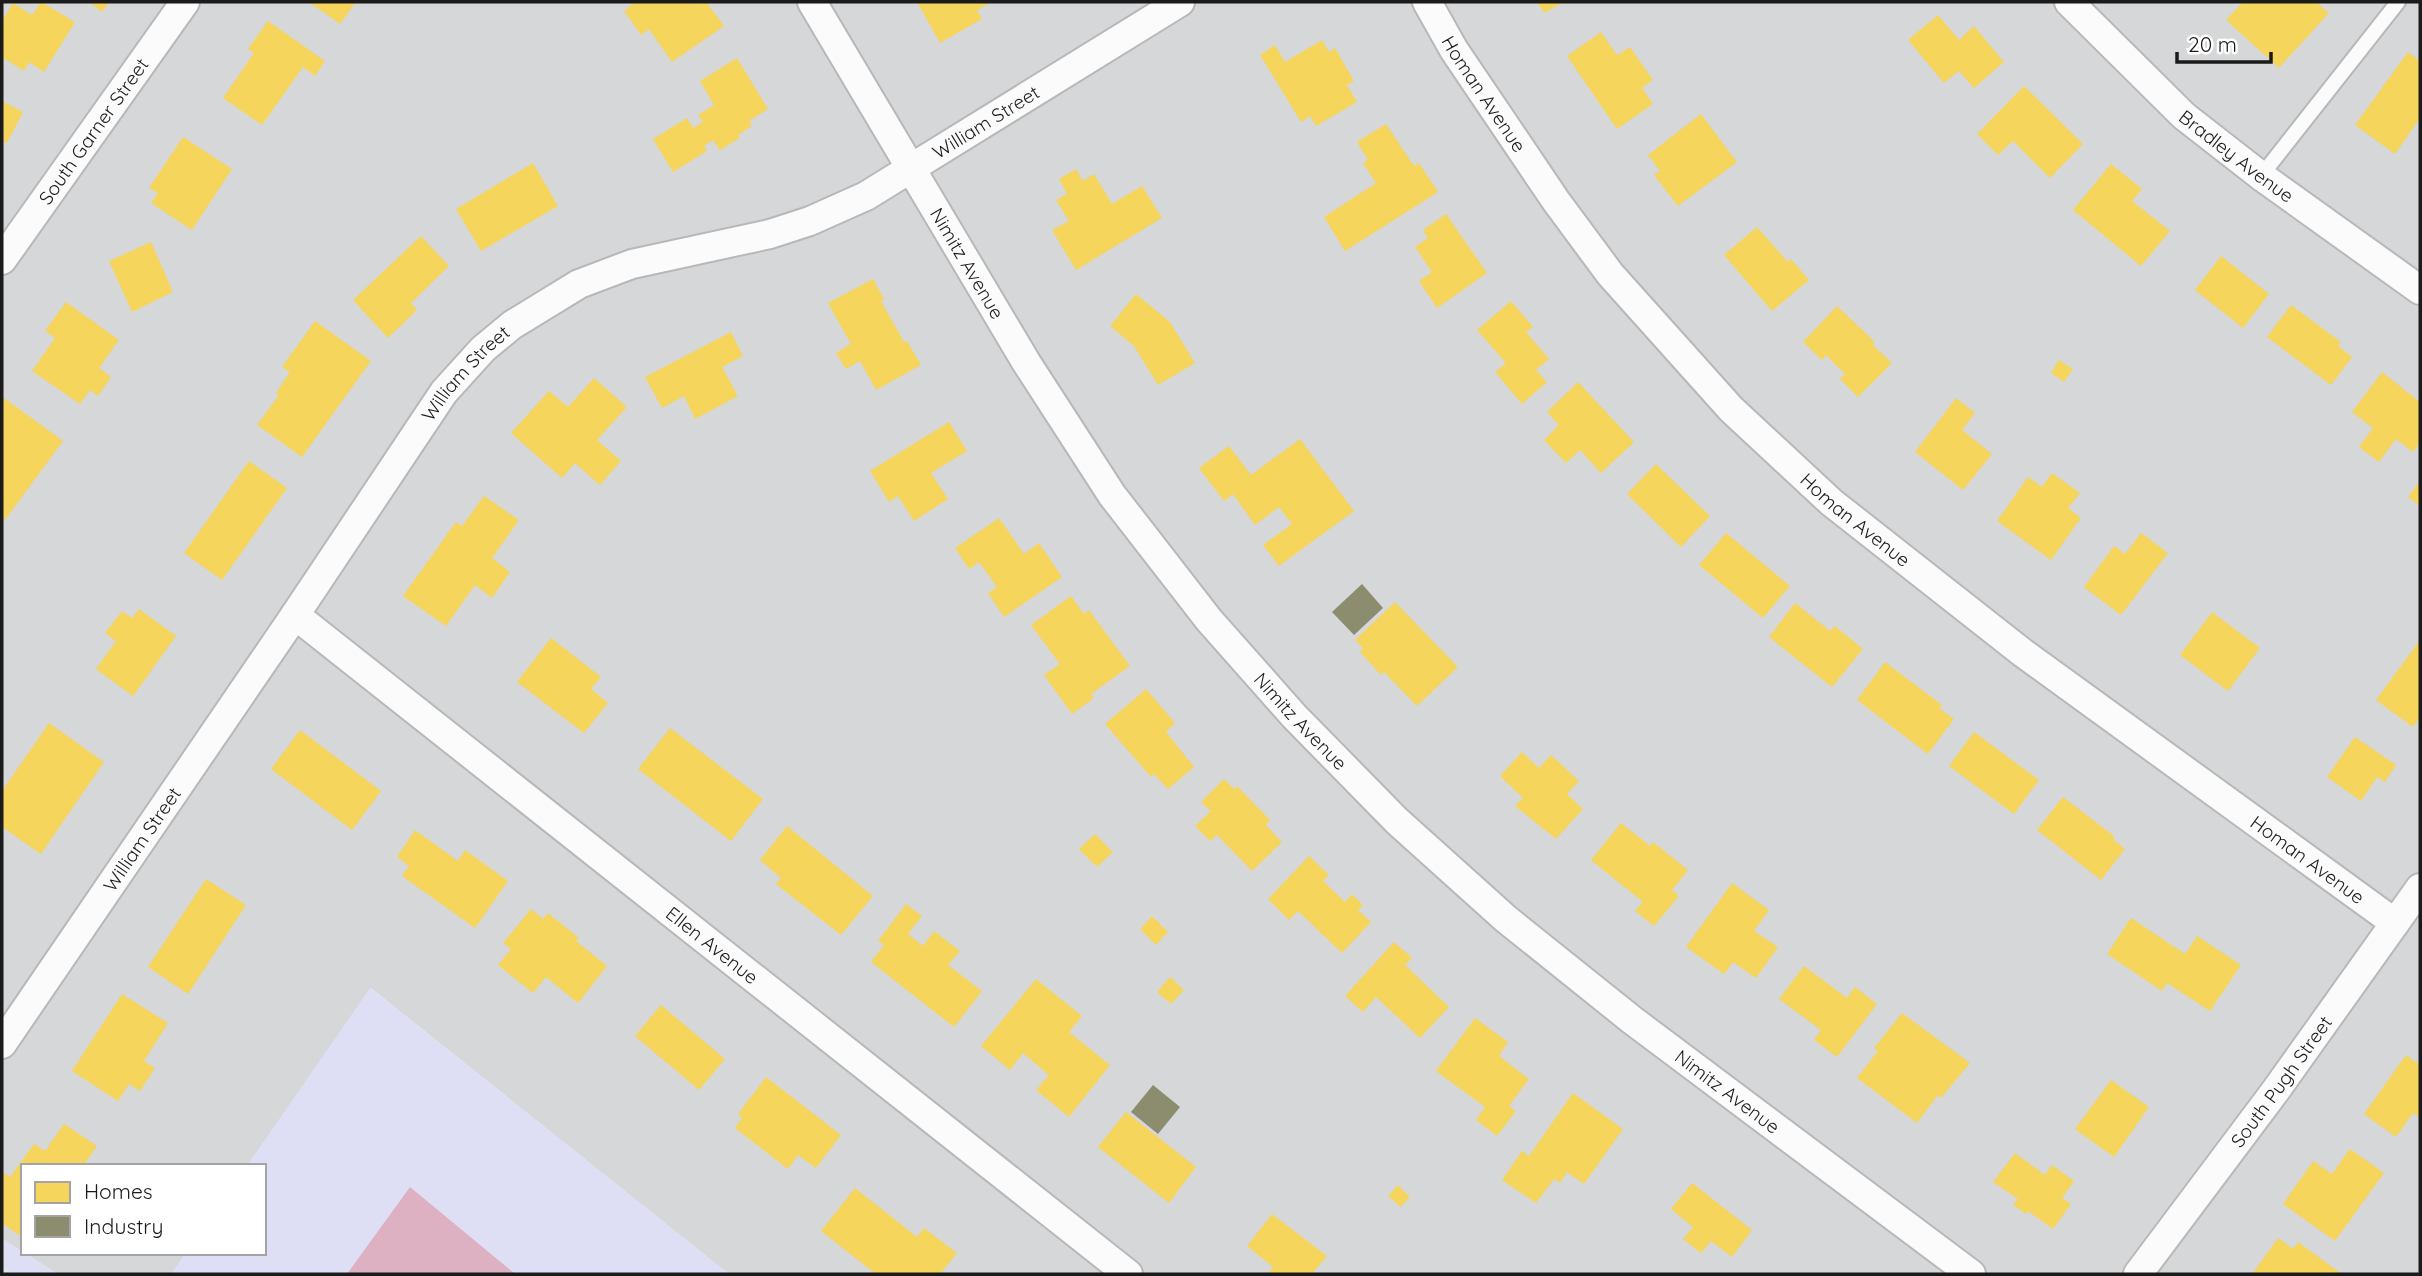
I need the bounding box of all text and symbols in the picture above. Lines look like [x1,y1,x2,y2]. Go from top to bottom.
scale bar [2177,21,2272,65]
street label: Homan Avenue [1436,31,1531,157]
text: 20 m [2188,31,2237,57]
street label: South Garner Street [33,53,154,209]
street label: William Street [928,80,1044,164]
street label: Bradley Avenue [2174,105,2299,208]
street label: Nimitz Avenue [925,203,1010,323]
street label: William Street [416,320,514,426]
street label: Homan Avenue [1795,468,1915,572]
street label: Nimitz Avenue [1249,667,1352,775]
street label: William Street [98,782,186,896]
street label: Homan Avenue [2246,810,2369,909]
street label: Ellen Avenue [661,901,763,989]
street label: South Pugh Street [2225,1011,2337,1152]
street label: Nimitz Avenue [1670,1044,1785,1139]
legend [21,1164,266,1255]
text: Homes [84,1178,153,1204]
text: Industry [84,1213,163,1239]

